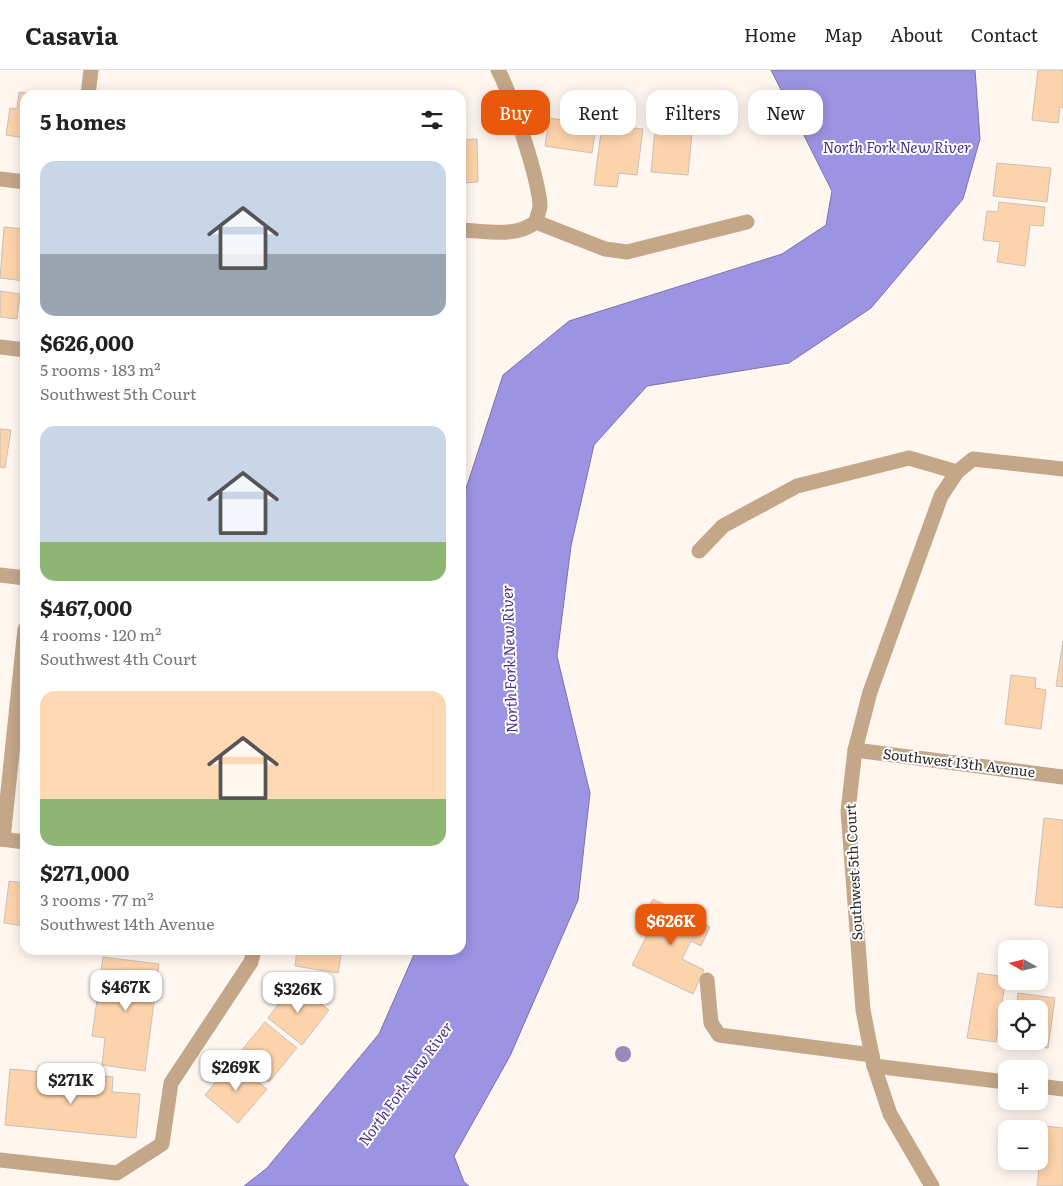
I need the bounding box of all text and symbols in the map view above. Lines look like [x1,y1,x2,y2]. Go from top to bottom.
text: Casavia [25,17,118,52]
text: Home [744,21,796,48]
text: Map [824,21,862,48]
text: About [890,21,943,48]
text: Contact [971,21,1038,48]
chip: Buy [481,90,550,135]
chip: Rent [560,90,636,135]
chip: Filters [646,90,738,135]
chip: New [748,90,823,135]
text: 5 homes [40,105,126,136]
icon: filters [418,106,446,134]
water label: North Fork New River [823,135,971,158]
icon: home [198,193,288,283]
text: $626,000 [40,326,134,357]
text: 5 rooms · 183 m² [40,357,161,381]
text: Southwest 5th Court [40,381,196,405]
icon: home [198,458,288,548]
water label: North Fork New River [494,585,523,734]
text: $467,000 [40,591,132,622]
text: 4 rooms · 120 m² [40,622,161,646]
text: Southwest 4th Court [40,646,197,670]
icon: home [198,723,288,813]
street label: Southwest 13th Avenue [882,743,1036,781]
street label: Southwest 5th Court [839,803,867,941]
text: $271,000 [40,856,129,887]
text: 3 rooms · 77 m² [40,887,154,911]
pin: $626K [636,904,706,946]
text: $626K [646,908,696,932]
text: Southwest 14th Avenue [40,911,214,935]
north arrow [998,940,1048,990]
map controls [998,940,1048,1170]
pin: $467K [91,970,161,1012]
pin: $326K [263,972,333,1014]
text: $467K [101,974,151,998]
text: $326K [274,976,322,1000]
button: locate [998,1000,1048,1050]
water label: North Fork New River [352,1016,458,1150]
pin: $269K [201,1050,271,1092]
text: $269K [211,1054,261,1078]
button: + [998,1060,1048,1110]
pin: $271K [36,1062,106,1105]
text: $271K [48,1067,94,1091]
button: − [998,1120,1048,1170]

